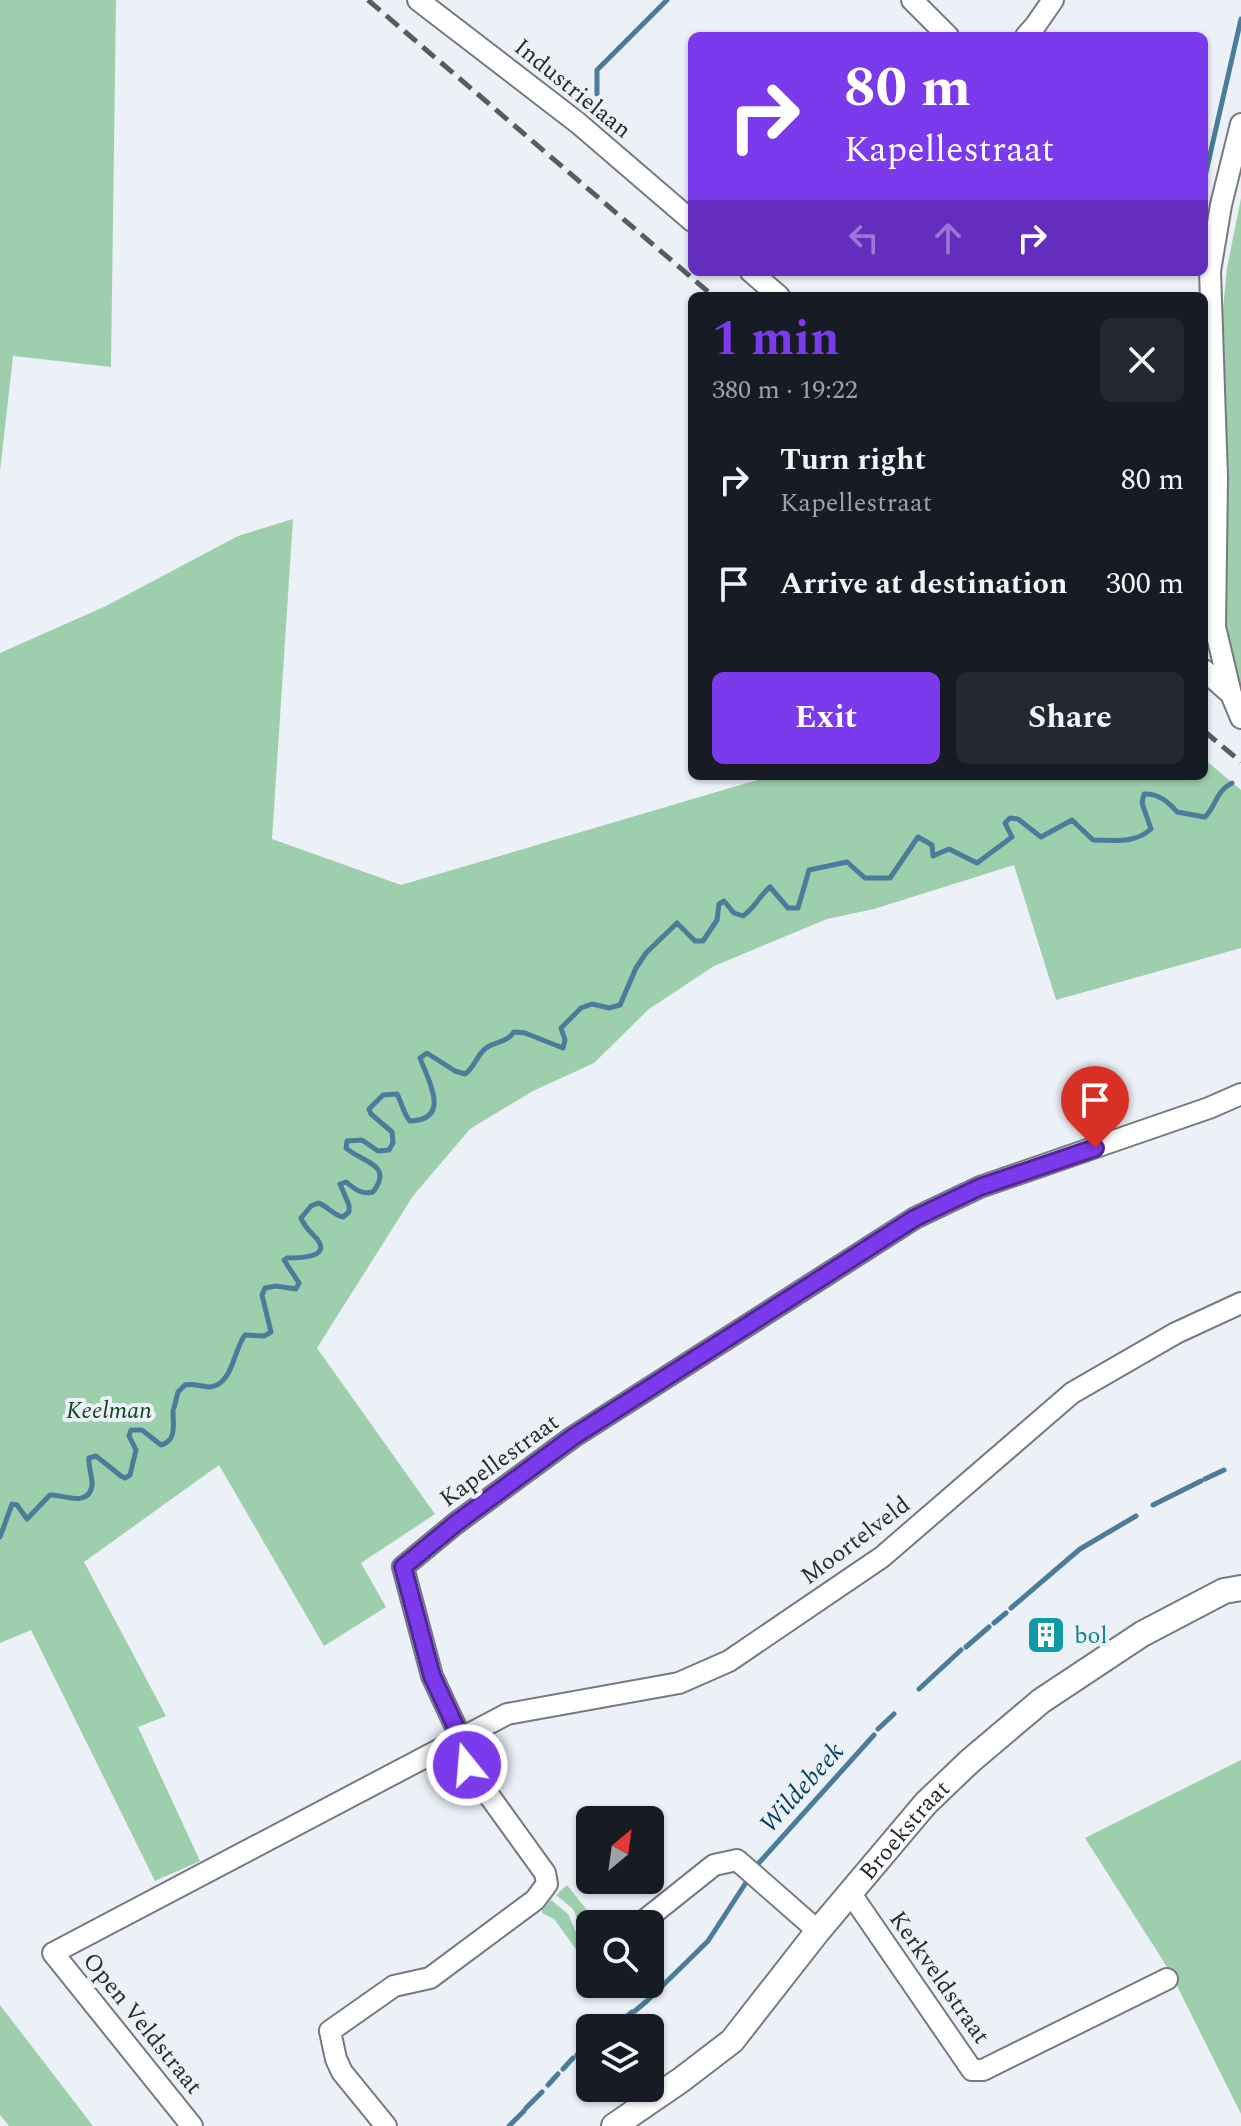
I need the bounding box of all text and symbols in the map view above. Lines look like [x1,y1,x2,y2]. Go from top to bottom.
street label: Industrielaan [506,30,639,148]
text: 80 m [844,46,971,131]
icon: right [712,64,816,168]
text: Kapellestraat [844,123,1054,178]
icon: left [842,216,886,260]
icon: ahead [926,216,970,260]
icon: right [1010,216,1054,260]
text: 1 min [712,303,840,376]
button: close [1100,318,1184,402]
text: 380 m · 19:22 [712,370,858,410]
text: Turn right [780,437,926,483]
text: 80 m [1121,457,1184,503]
icon: right [712,458,756,502]
text: Kapellestraat [780,483,932,523]
text: Arrive at destination [780,561,1067,607]
text: 300 m [1106,561,1184,607]
icon: arrive [712,562,756,606]
button: Exit [712,672,940,764]
button: Share [956,672,1184,764]
pin [1061,1066,1129,1148]
icon: arrive [1073,1078,1117,1122]
park label: Keelman [66,1393,152,1429]
street label: Kapellestraat [432,1405,567,1517]
street label: Moortelveld [793,1487,918,1594]
building icon: bol [1025,1614,1067,1656]
place label: bol [1074,1618,1108,1654]
position arrow [425,1723,509,1807]
water label: Wildebeek [750,1733,854,1842]
street label: Broekstraat [851,1772,959,1889]
north arrow [576,1806,664,1894]
map controls [576,1806,664,2102]
street label: Kerkveldstraat [880,1904,999,2052]
button: search [576,1910,664,1998]
street label: Open Veldstraat [74,1945,211,2103]
button: layers [576,2014,664,2102]

